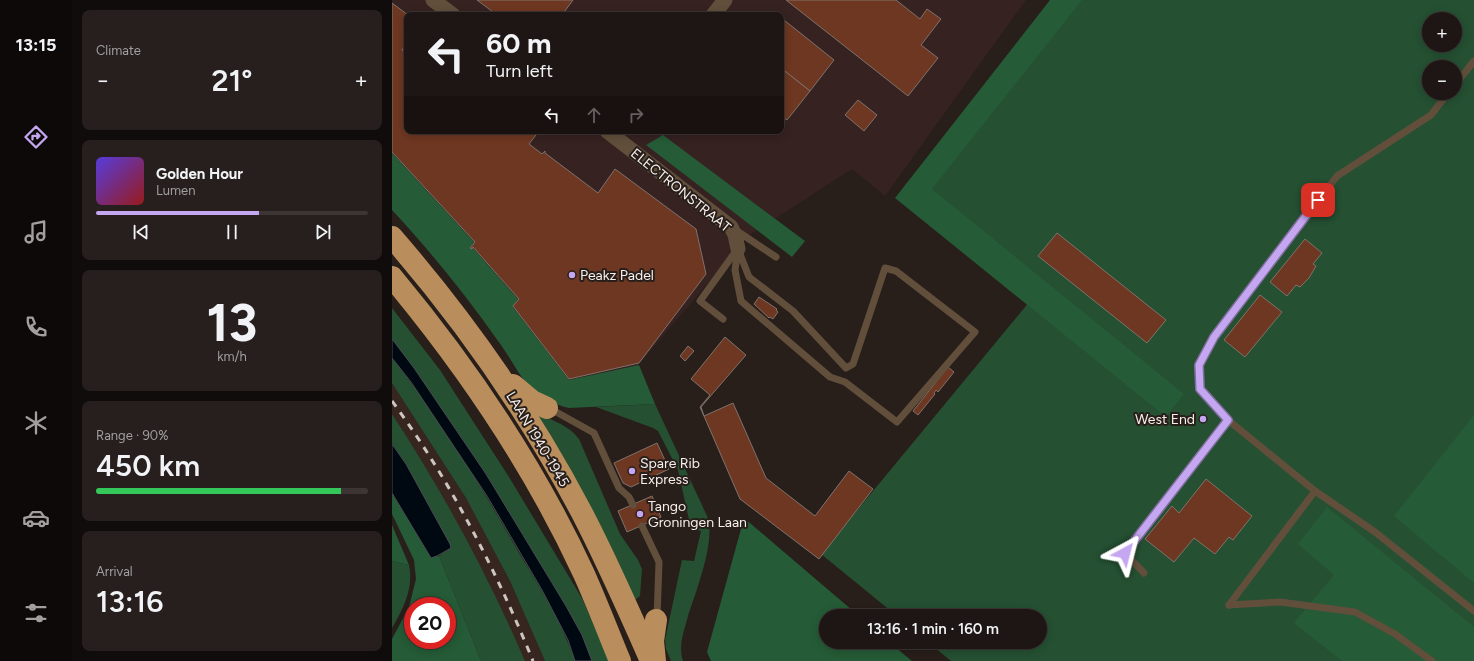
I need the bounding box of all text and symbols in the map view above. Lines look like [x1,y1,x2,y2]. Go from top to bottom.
map controls [1422,12,1462,100]
button: + [1422,12,1462,52]
text: 60 m [486,26,551,60]
icon: left [420,28,472,80]
text: 13:15 [15,34,57,56]
text: Climate [96,43,141,58]
text: Turn left [486,60,553,82]
button: − [1422,60,1462,100]
text: 21° [212,62,252,99]
text: − [96,67,110,94]
text: + [354,67,368,94]
icon: left [541,104,563,126]
icon: ahead [583,104,605,126]
icon: right [625,104,647,126]
icon: directions [22,123,50,151]
street label: ELECTRONSTRAAT [627,145,734,236]
text: Golden Hour [156,165,243,183]
text: Lumen [156,183,195,198]
pin [1301,183,1335,217]
icon: arrive [1307,189,1329,211]
icon: music [22,218,50,246]
icon: previous [130,221,152,243]
icon: pause [221,221,243,243]
icon: next [312,221,334,243]
place label: Peakz Padel [580,267,654,284]
marker: Peakz Padel [567,270,577,280]
text: 13 [207,292,257,354]
icon: phone [22,313,50,341]
text: km/h [217,349,247,364]
street label: LAAN 1940-1945 [502,389,573,490]
icon: climate [22,409,50,437]
place label: West End [1135,411,1195,428]
marker: West End [1198,414,1208,424]
text: Range · 90% [96,428,168,443]
text: 450 km [96,447,200,484]
place label: Spare Rib Express [640,455,700,488]
marker: Spare Rib Express [627,466,637,476]
place label: Tango Groningen Laan [648,498,747,531]
icon: car [22,504,50,532]
marker: Tango Groningen Laan [635,509,645,519]
position arrow [1104,532,1146,574]
text: Arrival [96,564,133,579]
text: 13:16 [96,583,163,620]
speed limit sign: 20 [404,597,456,649]
icon: filters [22,599,50,627]
text: 13:16 · 1 min · 160 m [867,620,999,638]

